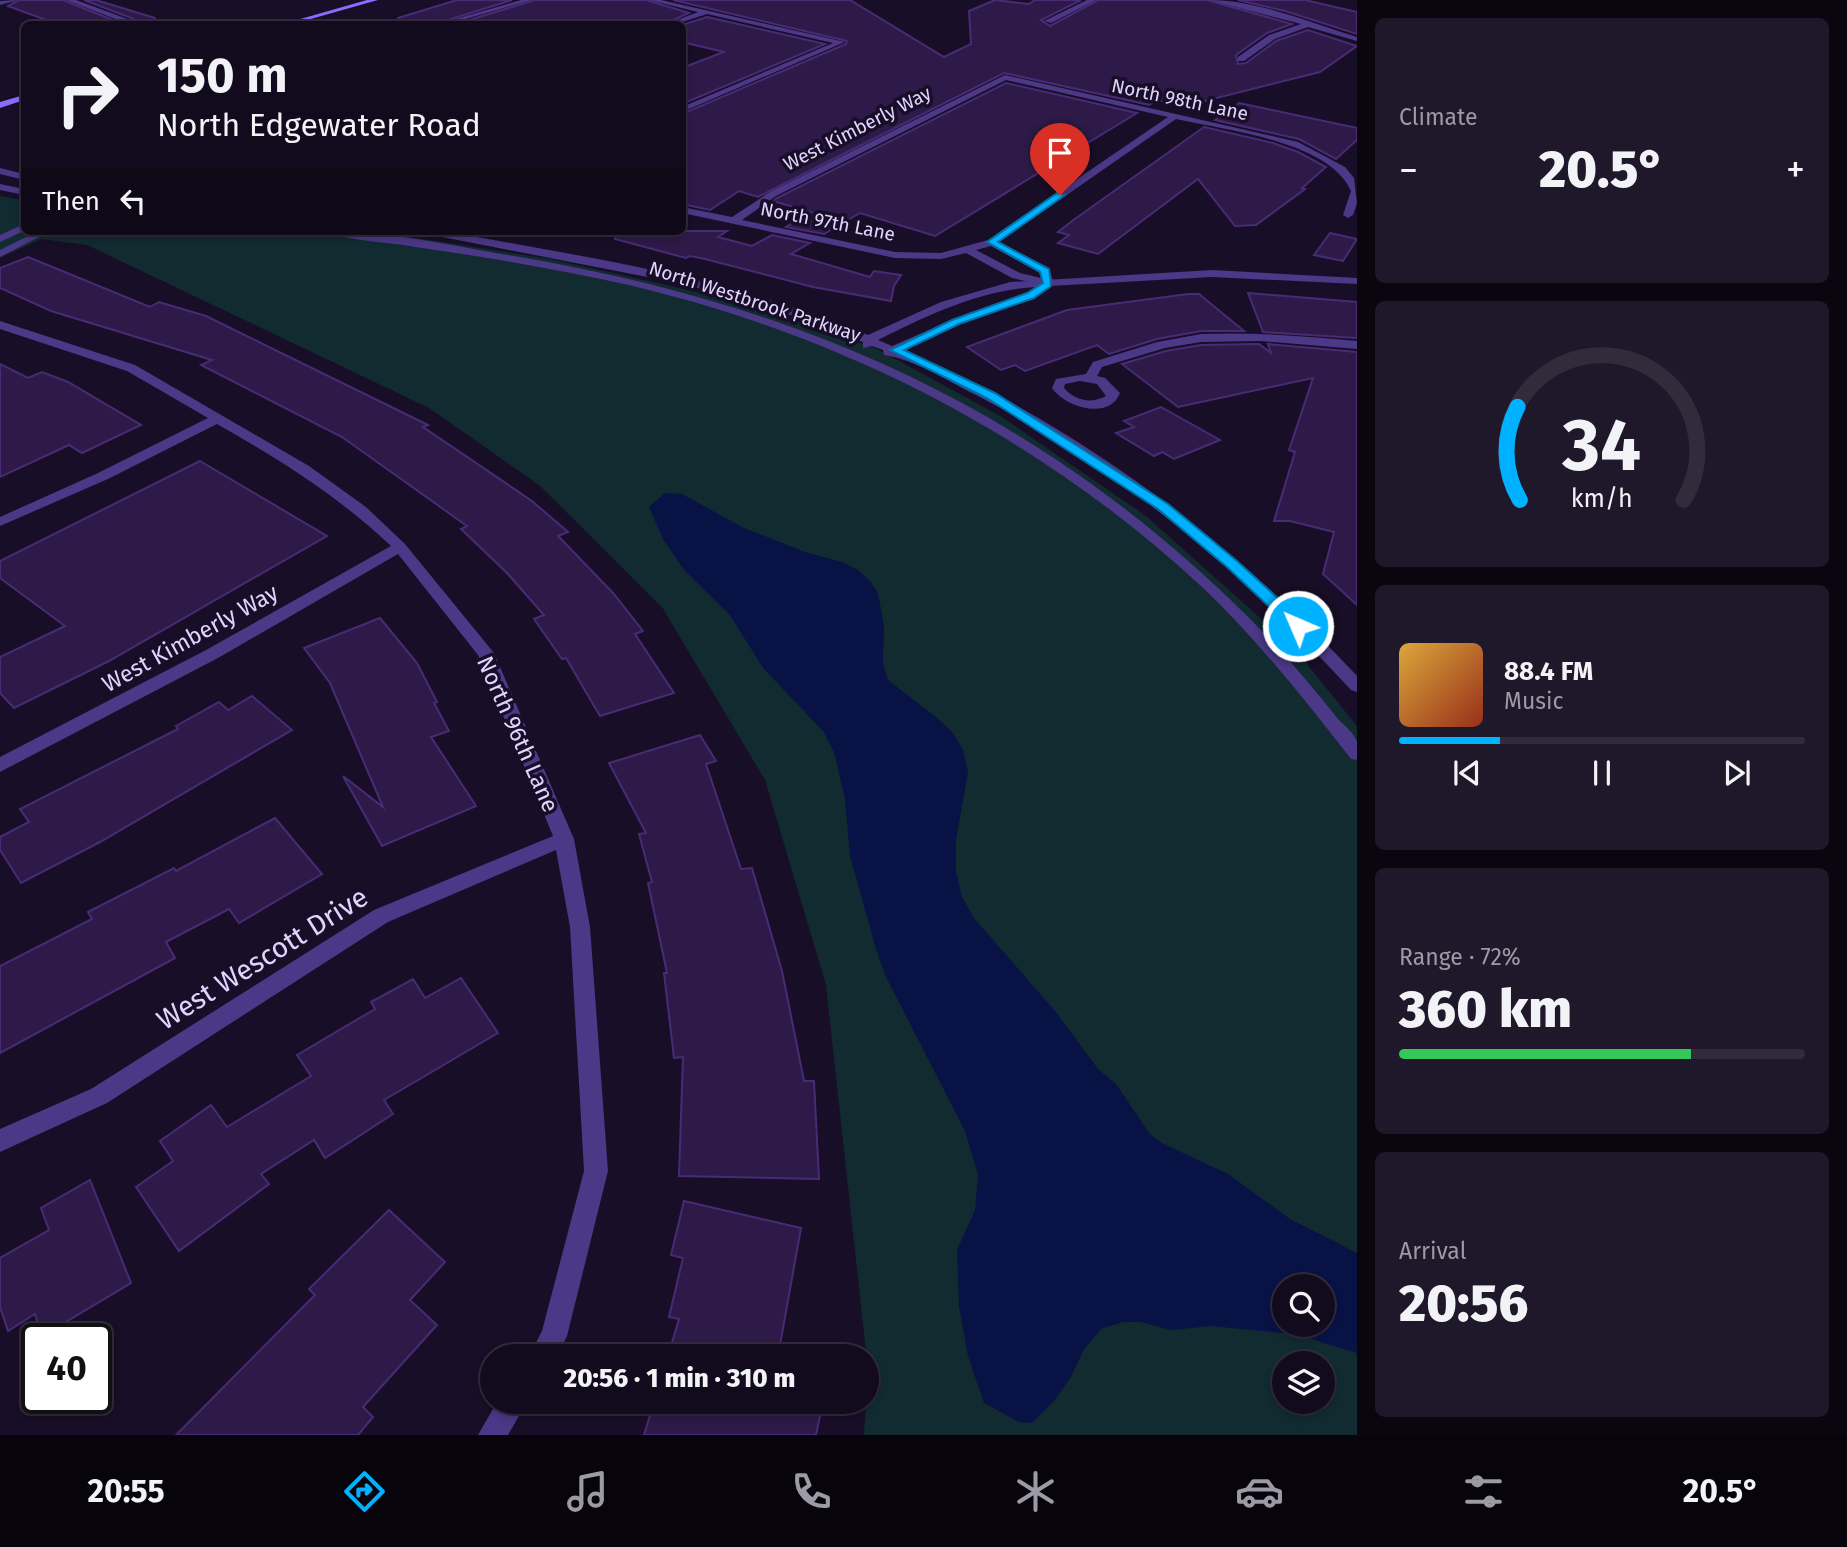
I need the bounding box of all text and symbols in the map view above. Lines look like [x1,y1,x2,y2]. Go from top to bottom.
text: 150 m [157,46,288,105]
icon: right [42,49,133,140]
street label: North 98th Lane [1110,74,1250,125]
street label: West Kimberly Way [780,81,936,176]
text: Climate [1399,103,1478,131]
text: North Edgewater Road [157,106,481,144]
pin [1030,123,1090,195]
icon: arrive [1041,134,1079,172]
text: 20.5° [1539,138,1665,201]
text: − [1399,147,1418,193]
text: + [1786,147,1805,193]
icon: left [114,182,152,220]
text: Then [42,186,100,217]
street label: North 97th Lane [759,197,897,246]
street label: North Westbrook Parkway [646,256,864,347]
text: 34 [1562,403,1641,490]
text: km/h [1571,484,1633,514]
street label: West Kimberly Way [97,578,284,698]
position arrow [1261,589,1335,663]
street label: North 96th Lane [471,652,565,816]
text: 88.4 FM [1504,656,1593,687]
text: Music [1504,687,1564,715]
icon: previous [1448,754,1486,792]
icon: pause [1583,754,1621,792]
icon: next [1718,754,1756,792]
street label: West Wescott Drive [151,880,374,1037]
text: Range · 72% [1399,943,1521,971]
text: 360 km [1399,978,1572,1041]
text: Arrival [1399,1237,1466,1265]
text: 20:56 [1399,1272,1528,1335]
map controls [1272,1274,1335,1414]
button: search [1272,1274,1335,1337]
speed limit sign: 40 [21,1323,112,1414]
button: layers [1272,1351,1335,1414]
text: 20:56 · 1 min · 310 m [564,1363,795,1394]
icon: directions [340,1467,389,1516]
icon: music [563,1467,612,1516]
icon: phone [787,1467,836,1516]
icon: climate [1011,1467,1060,1516]
icon: car [1235,1467,1284,1516]
icon: filters [1459,1467,1508,1516]
text: 20:55 [87,1472,165,1510]
text: 20.5° [1683,1472,1759,1510]

